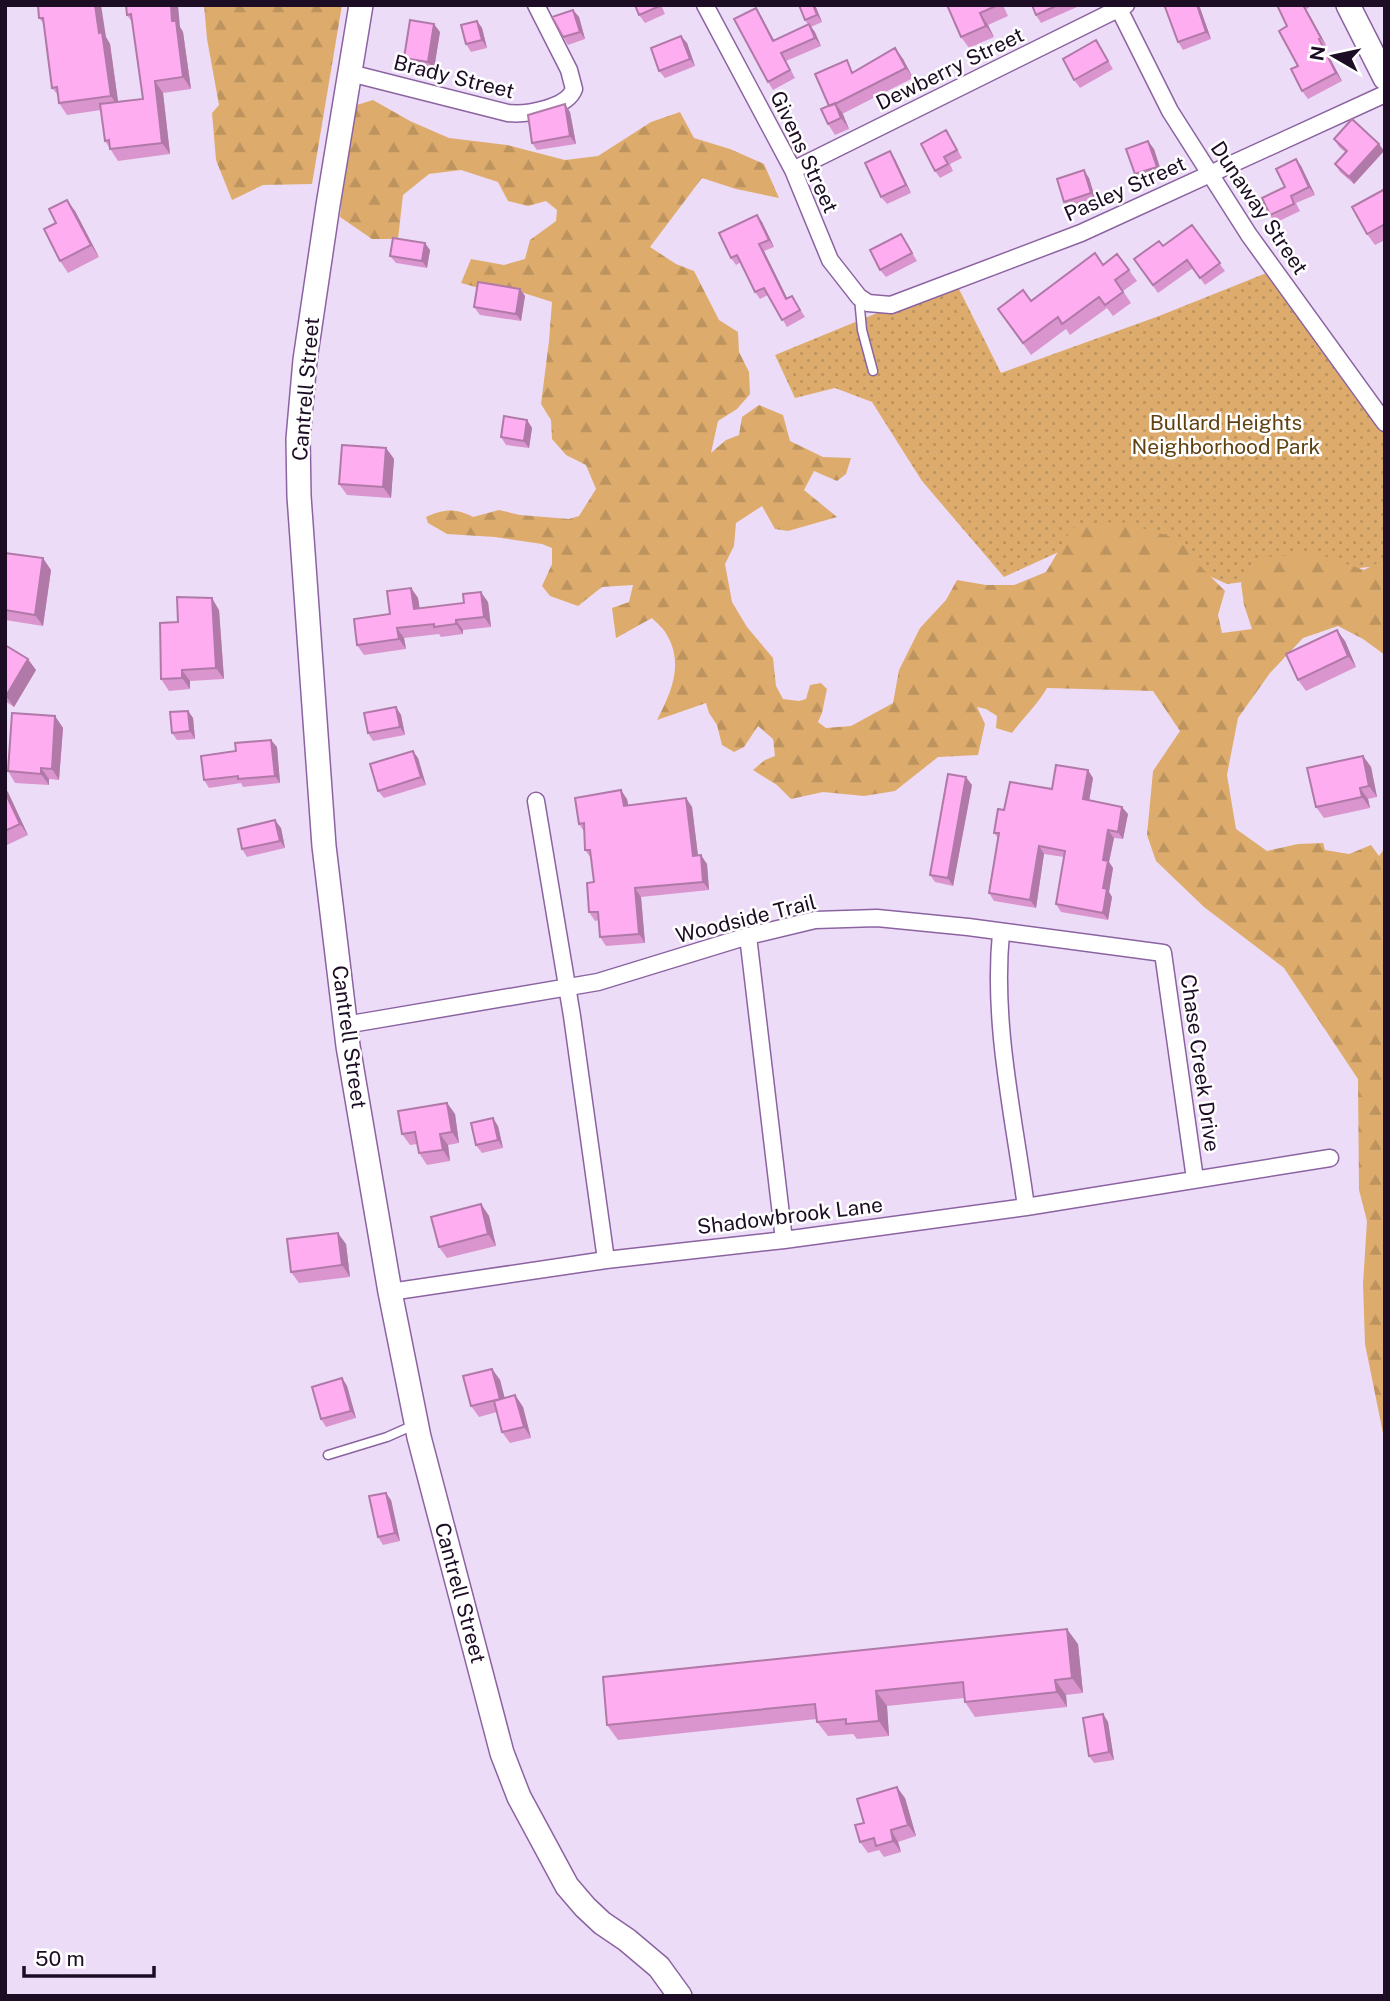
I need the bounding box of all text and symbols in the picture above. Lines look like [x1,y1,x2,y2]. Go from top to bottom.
north arrow [1299,21,1369,91]
street label: Dewberry Street [872,22,1028,115]
text: N [1305,44,1329,62]
street label: Brady Street [391,49,517,104]
street label: Givens Street [765,87,844,217]
street label: Dunaway Street [1206,136,1313,279]
street label: Pasley Street [1060,151,1189,227]
street label: Cantrell Street [287,316,324,462]
park label: Bullard Heights Neighborhood Park [1132,410,1321,459]
street label: Woodside Trail [673,889,819,948]
street label: Cantrell Street [327,964,372,1110]
street label: Chase Creek Drive [1176,973,1225,1153]
street label: Shadowbrook Lane [696,1192,884,1239]
street label: Cantrell Street [430,1520,491,1666]
scale bar [24,1934,154,1978]
text: 50 m [35,1946,85,1971]

